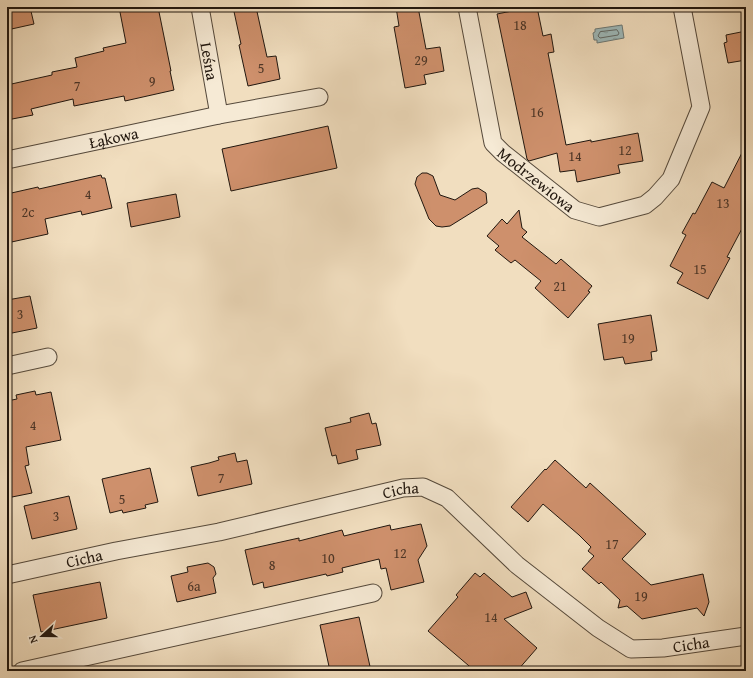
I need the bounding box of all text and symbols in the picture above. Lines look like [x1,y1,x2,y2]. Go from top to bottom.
house number: 18 [513,15,527,35]
street label: Leśna [194,40,225,82]
house number: 29 [414,50,428,70]
house number: 5 [258,58,264,78]
house number: 9 [149,71,156,91]
house number: 7 [74,76,81,96]
house number: 16 [530,102,544,122]
street label: Łąkowa [87,120,141,154]
house number: 12 [618,140,632,160]
street label: Modrzewiowa [492,141,581,218]
house number: 14 [568,146,582,166]
house number: 4 [85,184,92,204]
house number: 13 [716,193,730,213]
house number: 2c [22,202,34,222]
house number: 15 [693,259,707,279]
house number: 21 [553,276,567,296]
house number: 3 [17,304,23,324]
house number: 19 [621,328,635,348]
house number: 4 [30,415,37,435]
house number: 7 [218,468,225,488]
street label: Cicha [380,475,420,505]
house number: 5 [119,489,125,509]
house number: 3 [53,506,59,526]
house number: 17 [605,534,619,554]
street label: Cicha [64,542,105,574]
house number: 12 [393,543,407,563]
house number: 10 [321,548,335,568]
house number: 8 [269,555,276,575]
house number: 6a [187,576,201,596]
house number: 19 [634,586,648,606]
house number: 14 [484,607,498,627]
north arrow [22,616,62,656]
street label: Cicha [671,629,711,658]
text: N [24,633,41,646]

